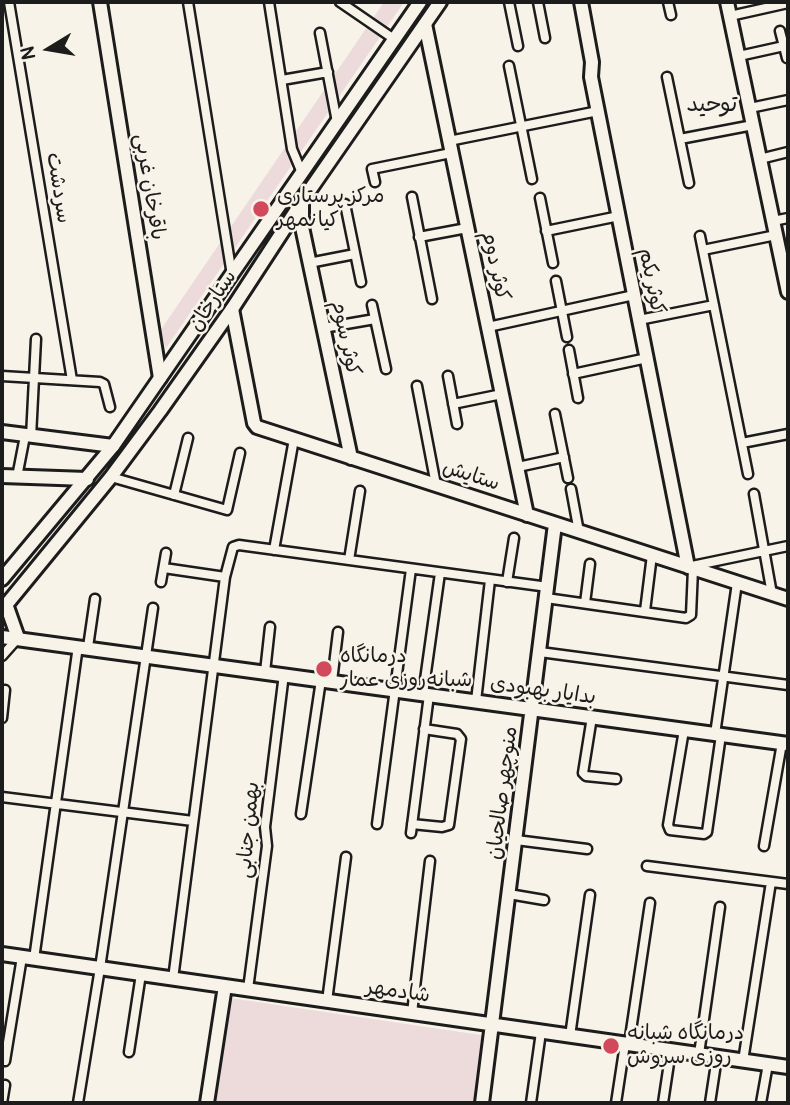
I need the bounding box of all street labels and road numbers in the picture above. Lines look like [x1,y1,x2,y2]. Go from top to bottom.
street label: باقرخان غربی [128,132,170,242]
street label: سردشت [40,151,76,225]
street label: کوثر دوم [475,229,515,303]
street label: کوثر یکم [632,246,670,316]
street label: ستارخان [183,265,243,337]
street label: کوثر سوم [325,298,365,378]
street label: ستایش [439,455,503,497]
street label: بدایار بهبودی [488,671,598,711]
street label: منوچهر صالحیان [482,725,524,861]
street label: بهمن جنابی [232,781,266,879]
street label: شادمهر [364,975,432,1009]

